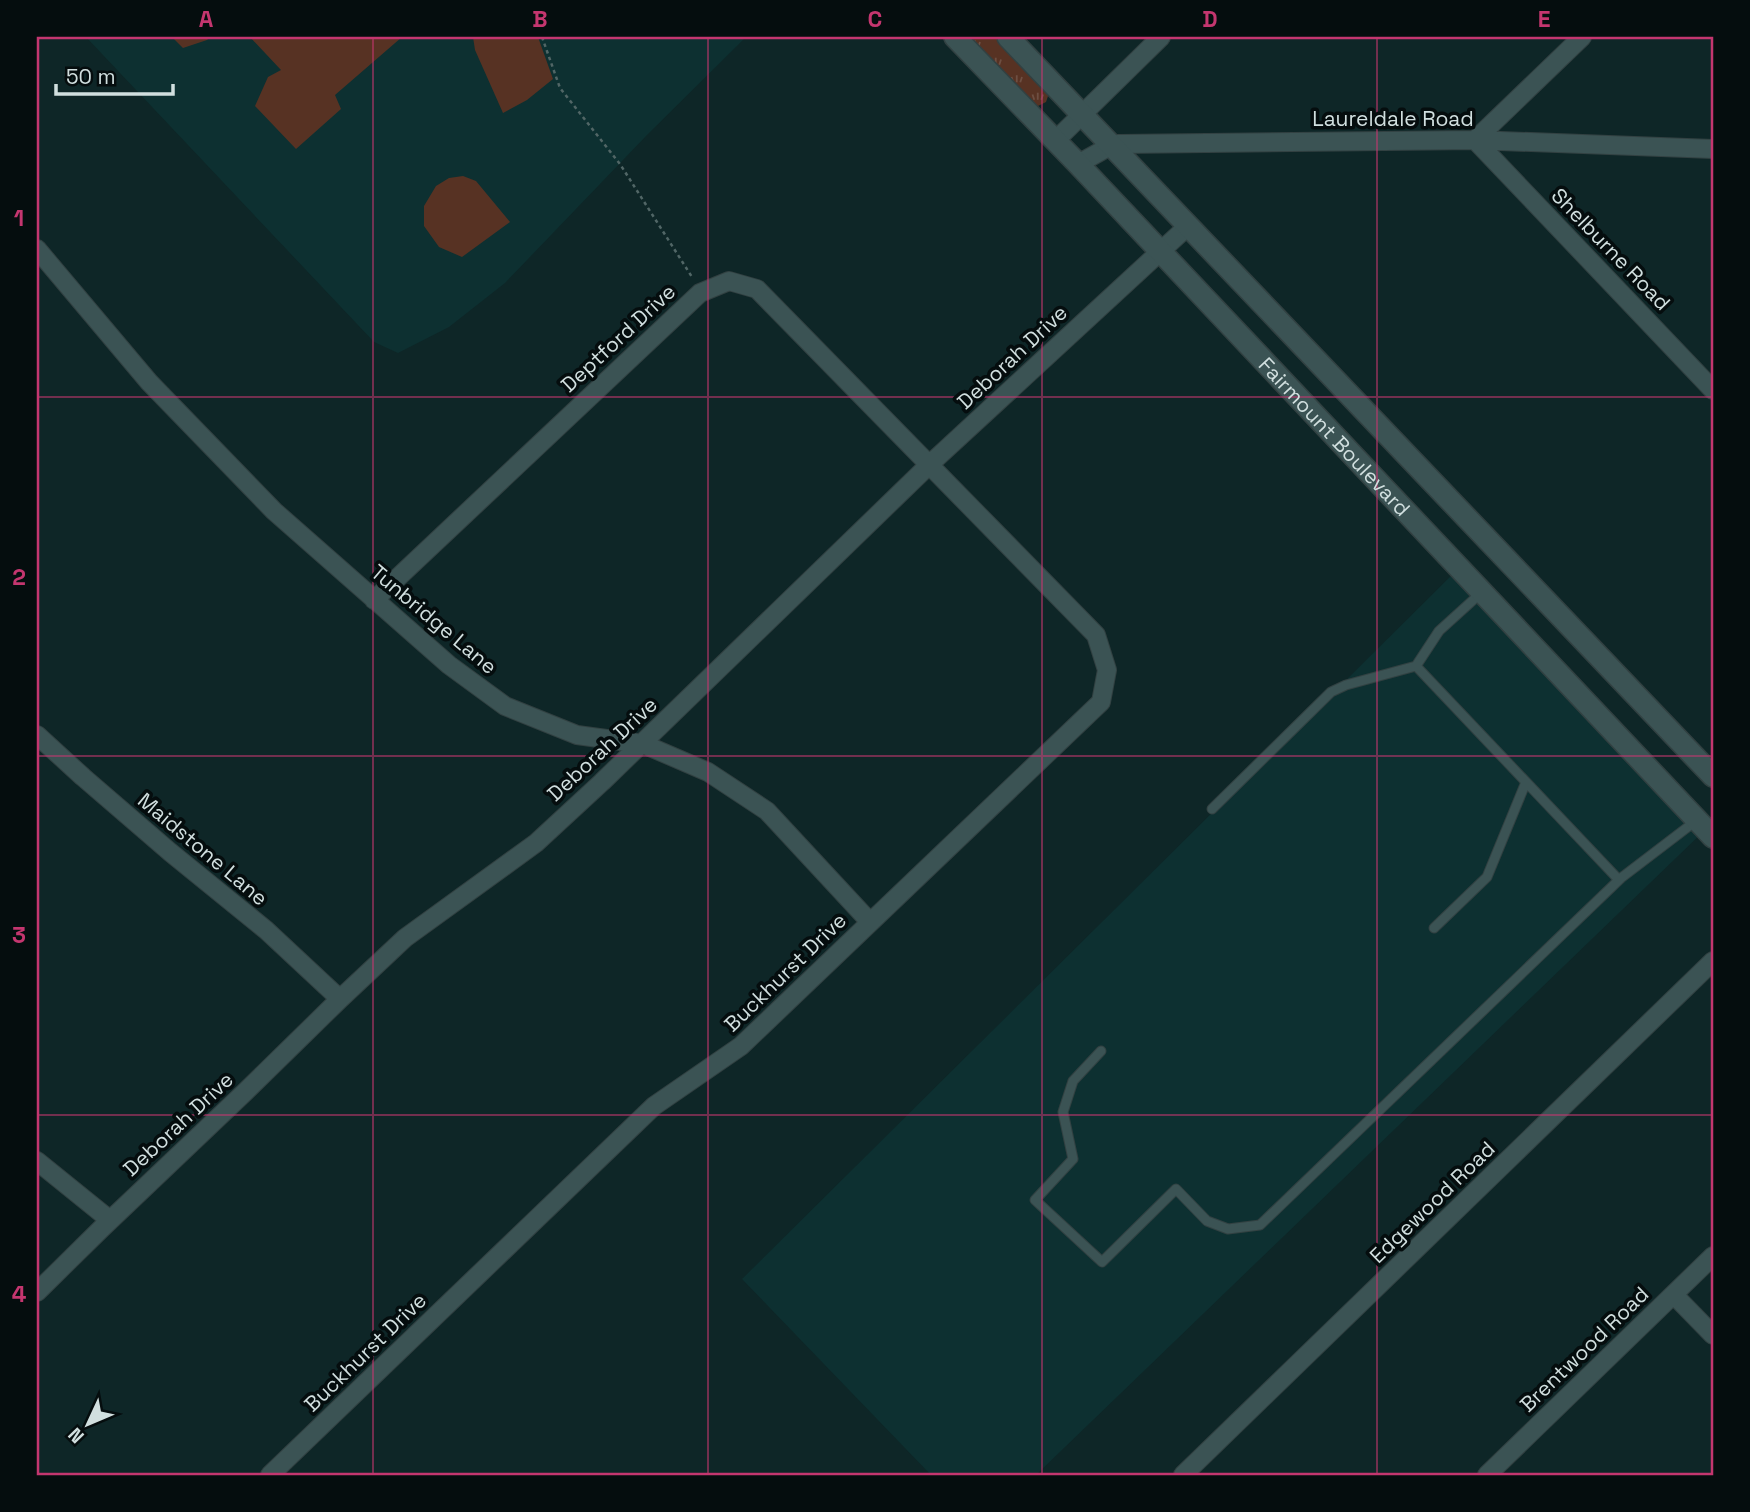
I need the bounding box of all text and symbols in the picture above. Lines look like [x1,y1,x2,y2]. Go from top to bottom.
text: A [199,4,214,34]
text: B [532,4,548,34]
text: C [868,4,882,34]
text: D [1202,4,1218,34]
text: E [1538,4,1550,34]
scale bar [56,52,173,96]
text: 50 m [66,63,116,90]
street label: Laureldale Road [1312,105,1474,132]
street label: Shelburne Road [1546,182,1676,316]
text: 1 [14,203,24,233]
street label: Deptford Drive [555,278,681,398]
street label: Deborah Drive [951,299,1073,415]
street label: Fairmount Boulevard [1253,351,1416,521]
street label: Tunbridge Lane [365,558,503,680]
text: 2 [12,562,26,592]
street label: Deborah Drive [541,691,663,807]
street label: Maidstone Lane [132,787,274,911]
street label: Buckhurst Drive [718,907,852,1037]
text: 3 [12,920,26,950]
street label: Deborah Drive [117,1066,239,1182]
street label: Edgewood Road [1364,1135,1500,1269]
text: 4 [12,1279,27,1309]
street label: Brentwood Road [1514,1281,1654,1417]
street label: Buckhurst Drive [298,1287,432,1417]
north arrow [52,1390,122,1460]
text: N [63,1422,90,1449]

